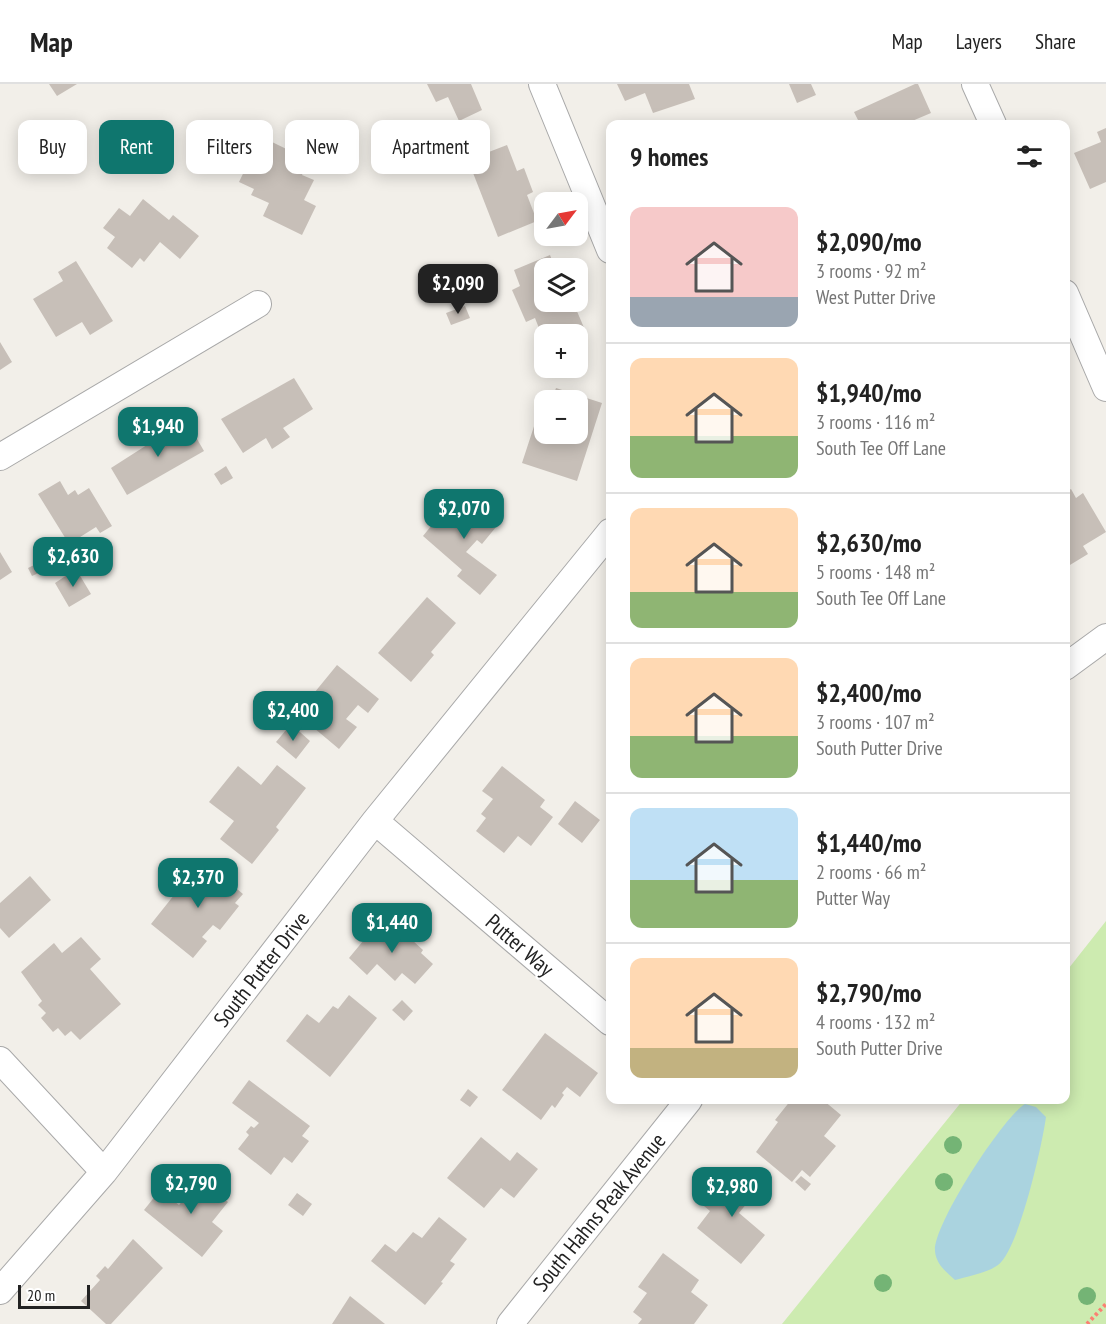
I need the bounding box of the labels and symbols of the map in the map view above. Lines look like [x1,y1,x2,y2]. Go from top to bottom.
north arrow [534,192,588,246]
pin: $2,090 [409,264,507,315]
pin: $1,940 [109,407,207,458]
pin: $2,070 [415,489,513,540]
pin: $2,630 [24,537,122,588]
pin: $2,400 [244,691,342,742]
pin: $2,370 [149,858,247,909]
pin: $1,440 [343,903,441,954]
street label: South Putter Drive [207,905,315,1033]
street label: Putter Way [480,908,560,983]
street label: South Hahns Peak Avenue [527,1127,671,1297]
pin: $2,790 [142,1164,240,1215]
pin: $2,980 [683,1167,781,1218]
scale bar [18,1282,90,1310]

